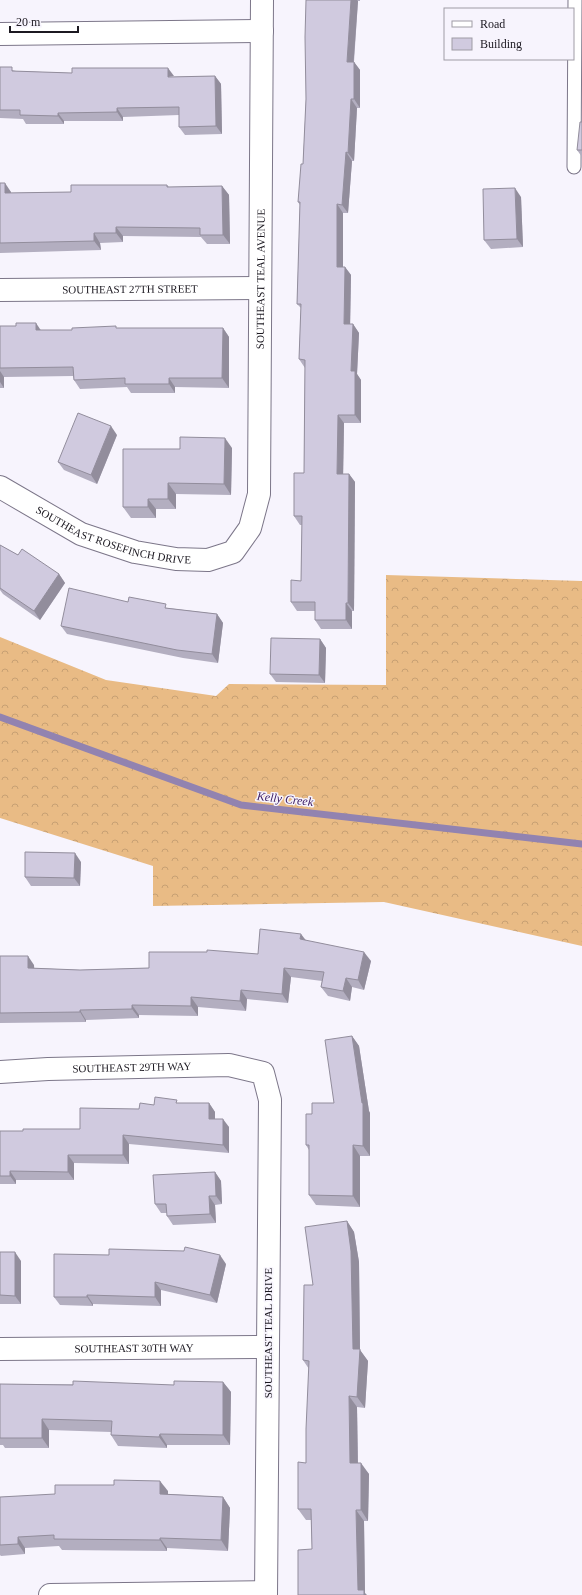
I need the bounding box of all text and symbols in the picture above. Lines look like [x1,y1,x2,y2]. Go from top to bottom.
scale bar [10,8,78,34]
legend [444,8,574,60]
text: 20 m [16,15,41,29]
text: Road [480,17,505,31]
text: Building [480,37,522,51]
street label: SOUTHEAST TEAL AVENUE [254,209,267,349]
street label: SOUTHEAST 27TH STREET [62,282,198,296]
street label: SOUTHEAST ROSEFINCH DRIVE [34,503,191,565]
water label: Kelly Creek [255,789,315,809]
street label: SOUTHEAST 29TH WAY [72,1060,192,1074]
street label: SOUTHEAST TEAL DRIVE [262,1267,274,1398]
street label: SOUTHEAST 30TH WAY [74,1342,194,1354]

